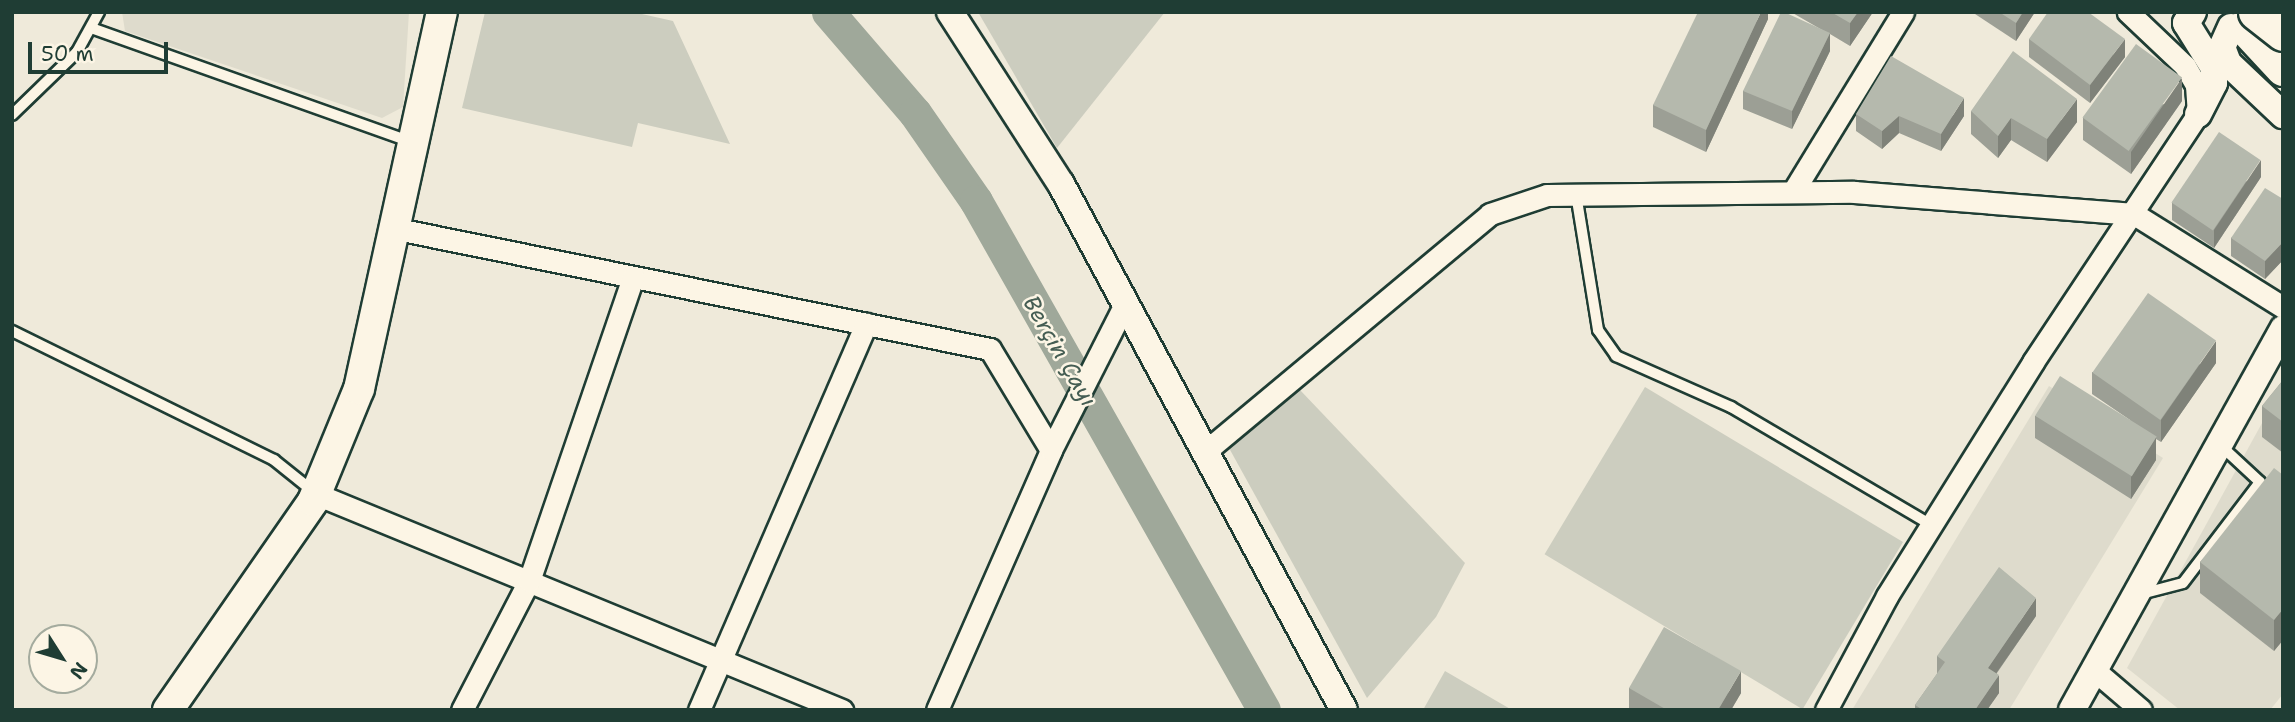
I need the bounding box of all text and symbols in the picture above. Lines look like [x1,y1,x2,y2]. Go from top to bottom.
scale bar [32,28,172,72]
text: 50 m [41,40,94,68]
water label: Berçin Çayı [1017,291,1103,411]
north arrow [28,624,98,694]
text: N [64,657,93,684]

